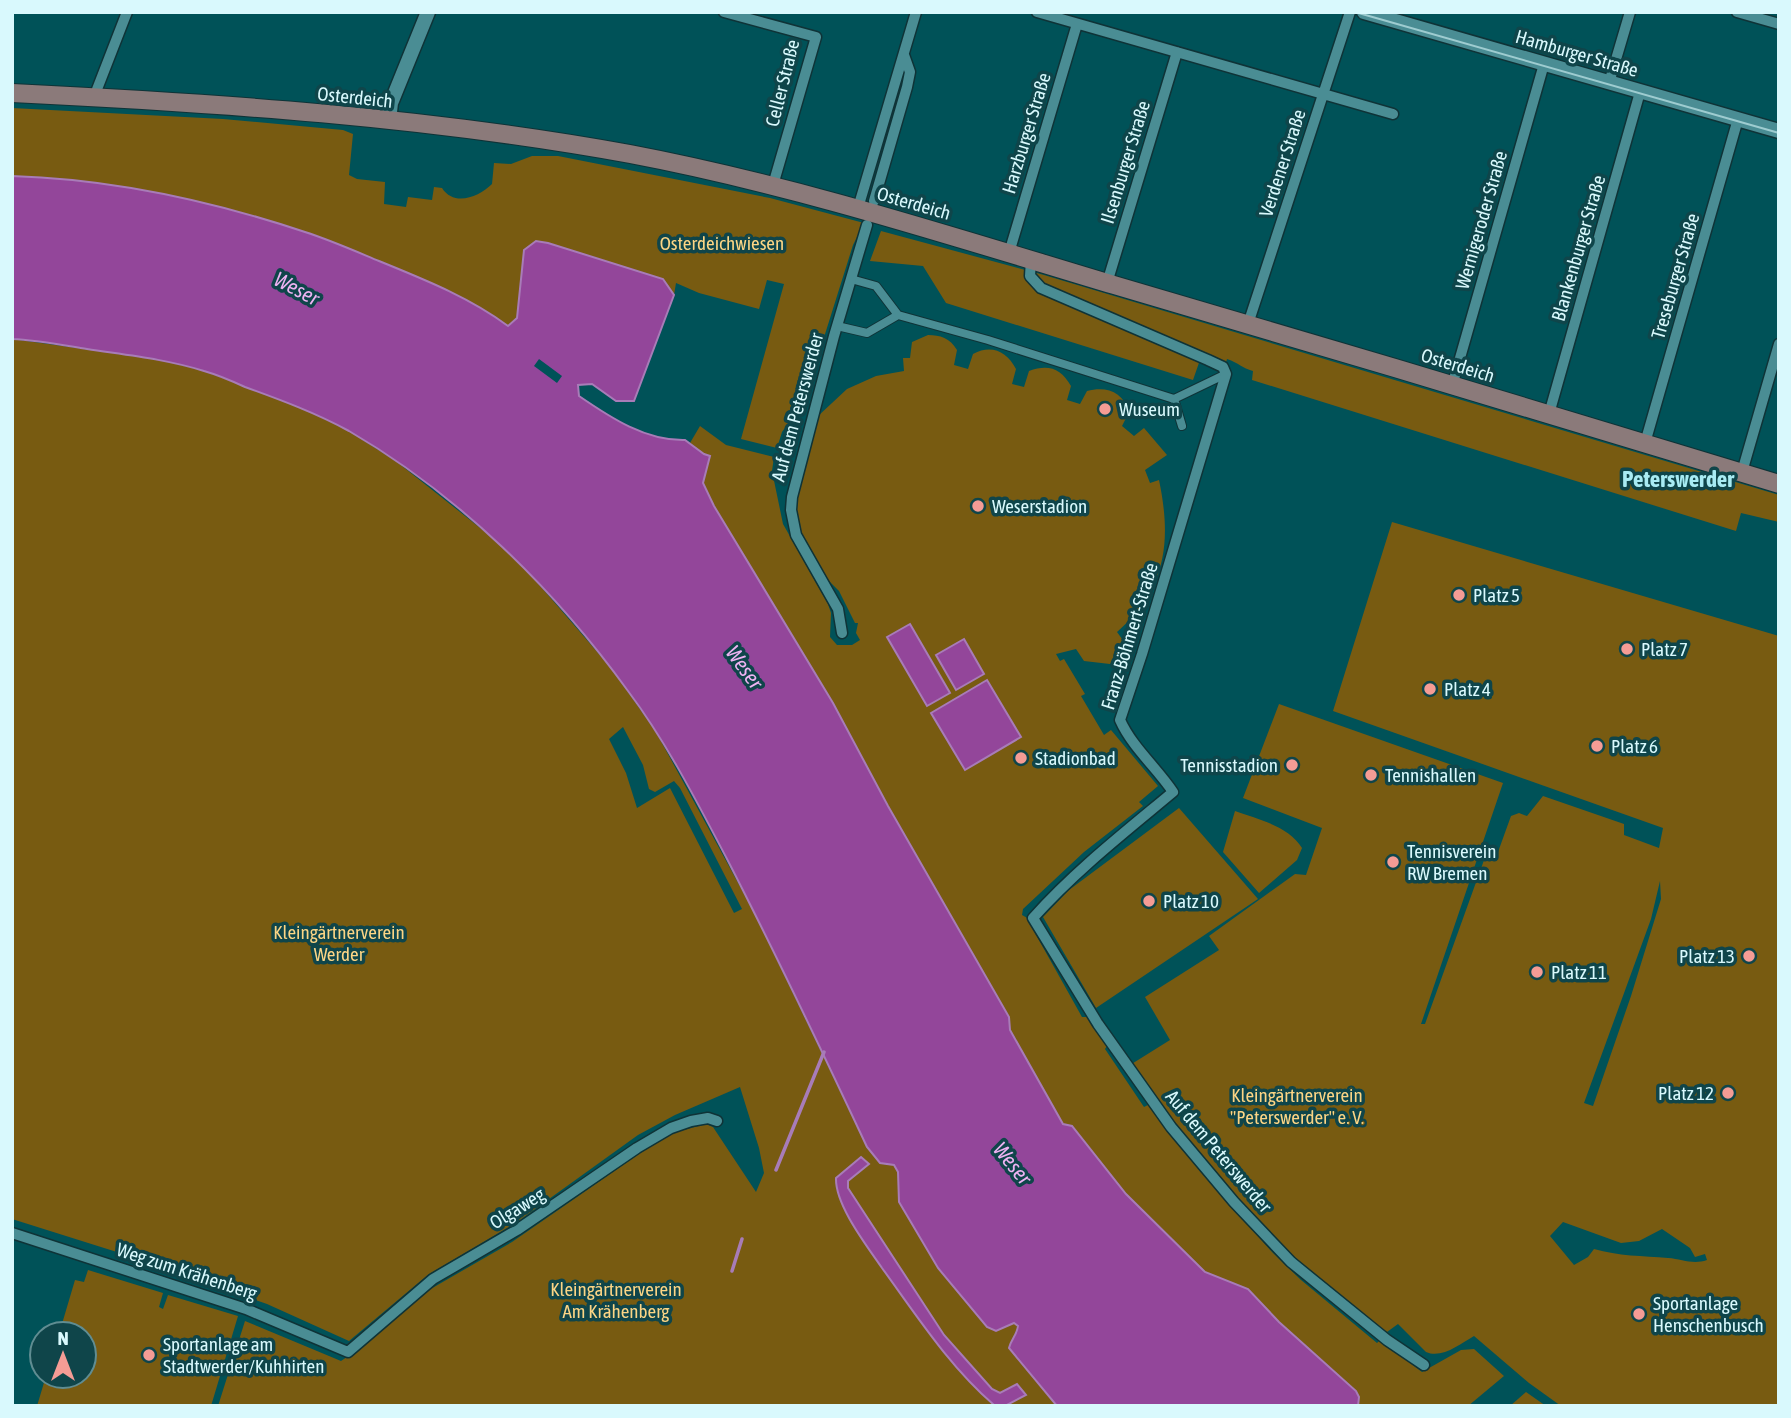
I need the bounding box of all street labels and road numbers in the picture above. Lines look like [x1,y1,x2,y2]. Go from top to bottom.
street label: Hamburger Straße [1513,25,1641,81]
street label: Celler Straße [761,37,803,129]
street label: Harzburger Straße [997,70,1055,196]
street label: Osterdeich [316,82,394,112]
street label: Ilsenburger Straße [1096,98,1154,226]
street label: Verdener Straße [1254,106,1310,220]
street label: Wernigeroder Straße [1451,148,1511,292]
street label: Blankenburger Straße [1547,172,1609,324]
street label: Osterdeich [875,182,953,224]
street label: Treseburger Straße [1647,211,1703,341]
street label: Auf dem Peterswerder [767,330,828,484]
street label: Osterdeich [1419,343,1497,387]
street label: Franz-Böhmert-Straße [1096,560,1162,712]
street label: Auf dem Peterswerder [1161,1085,1277,1217]
street label: Olgaweg [486,1182,549,1233]
street label: Weg zum Krähenberg [114,1238,261,1304]

